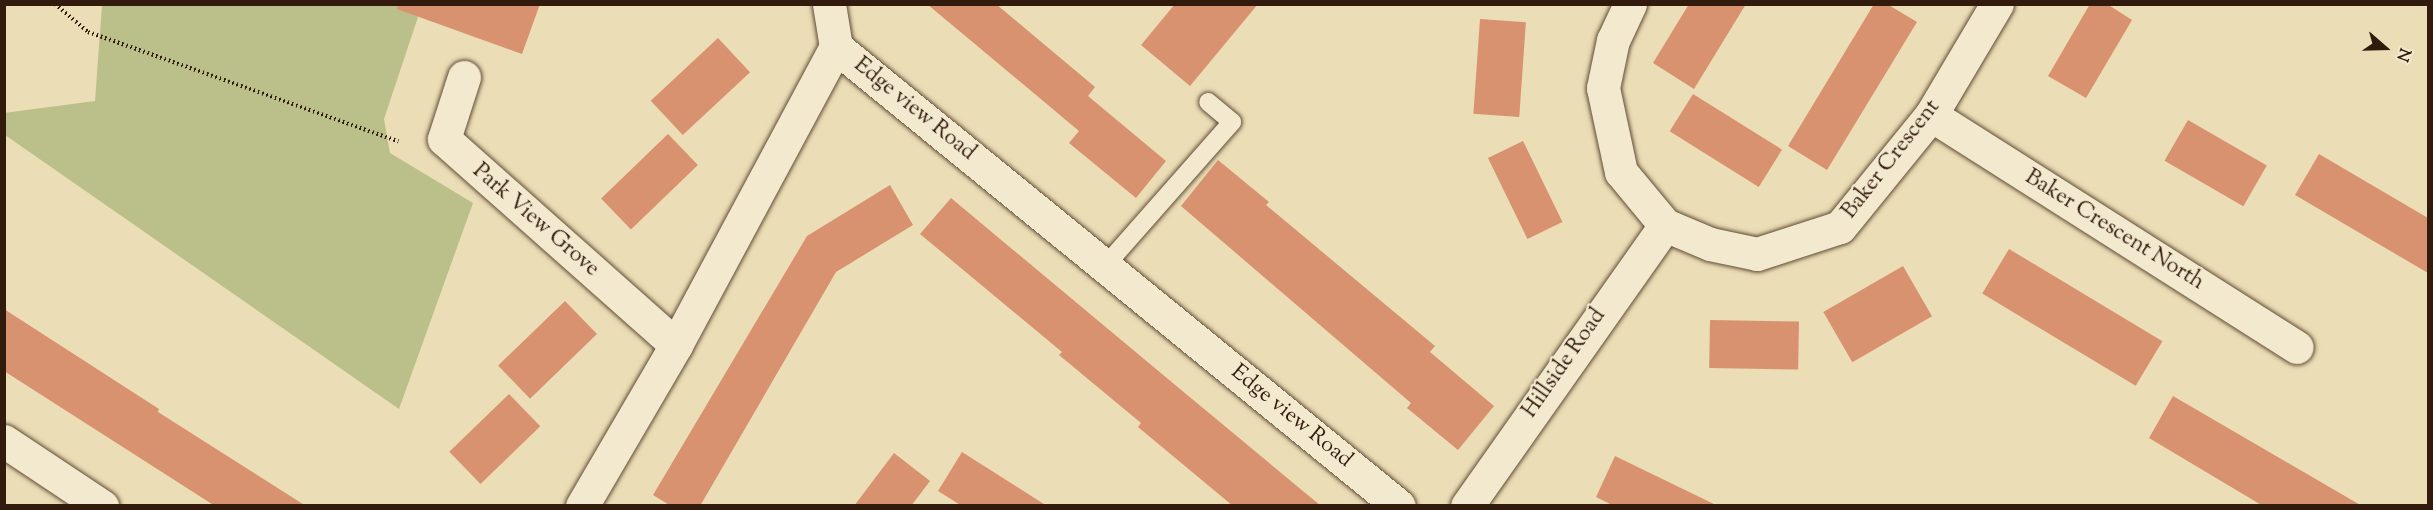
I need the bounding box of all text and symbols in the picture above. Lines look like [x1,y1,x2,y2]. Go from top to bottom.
north arrow [2355,18,2415,78]
text: N [2389,44,2415,64]
street label: Edge view Road [848,53,980,167]
street label: Baker Crescent [1837,95,1947,225]
street label: Park View Grove [466,159,604,283]
street label: Baker Crescent North [2019,165,2209,297]
street label: Hillside Road [1518,304,1612,424]
street label: Edge view Road [1225,360,1357,474]

